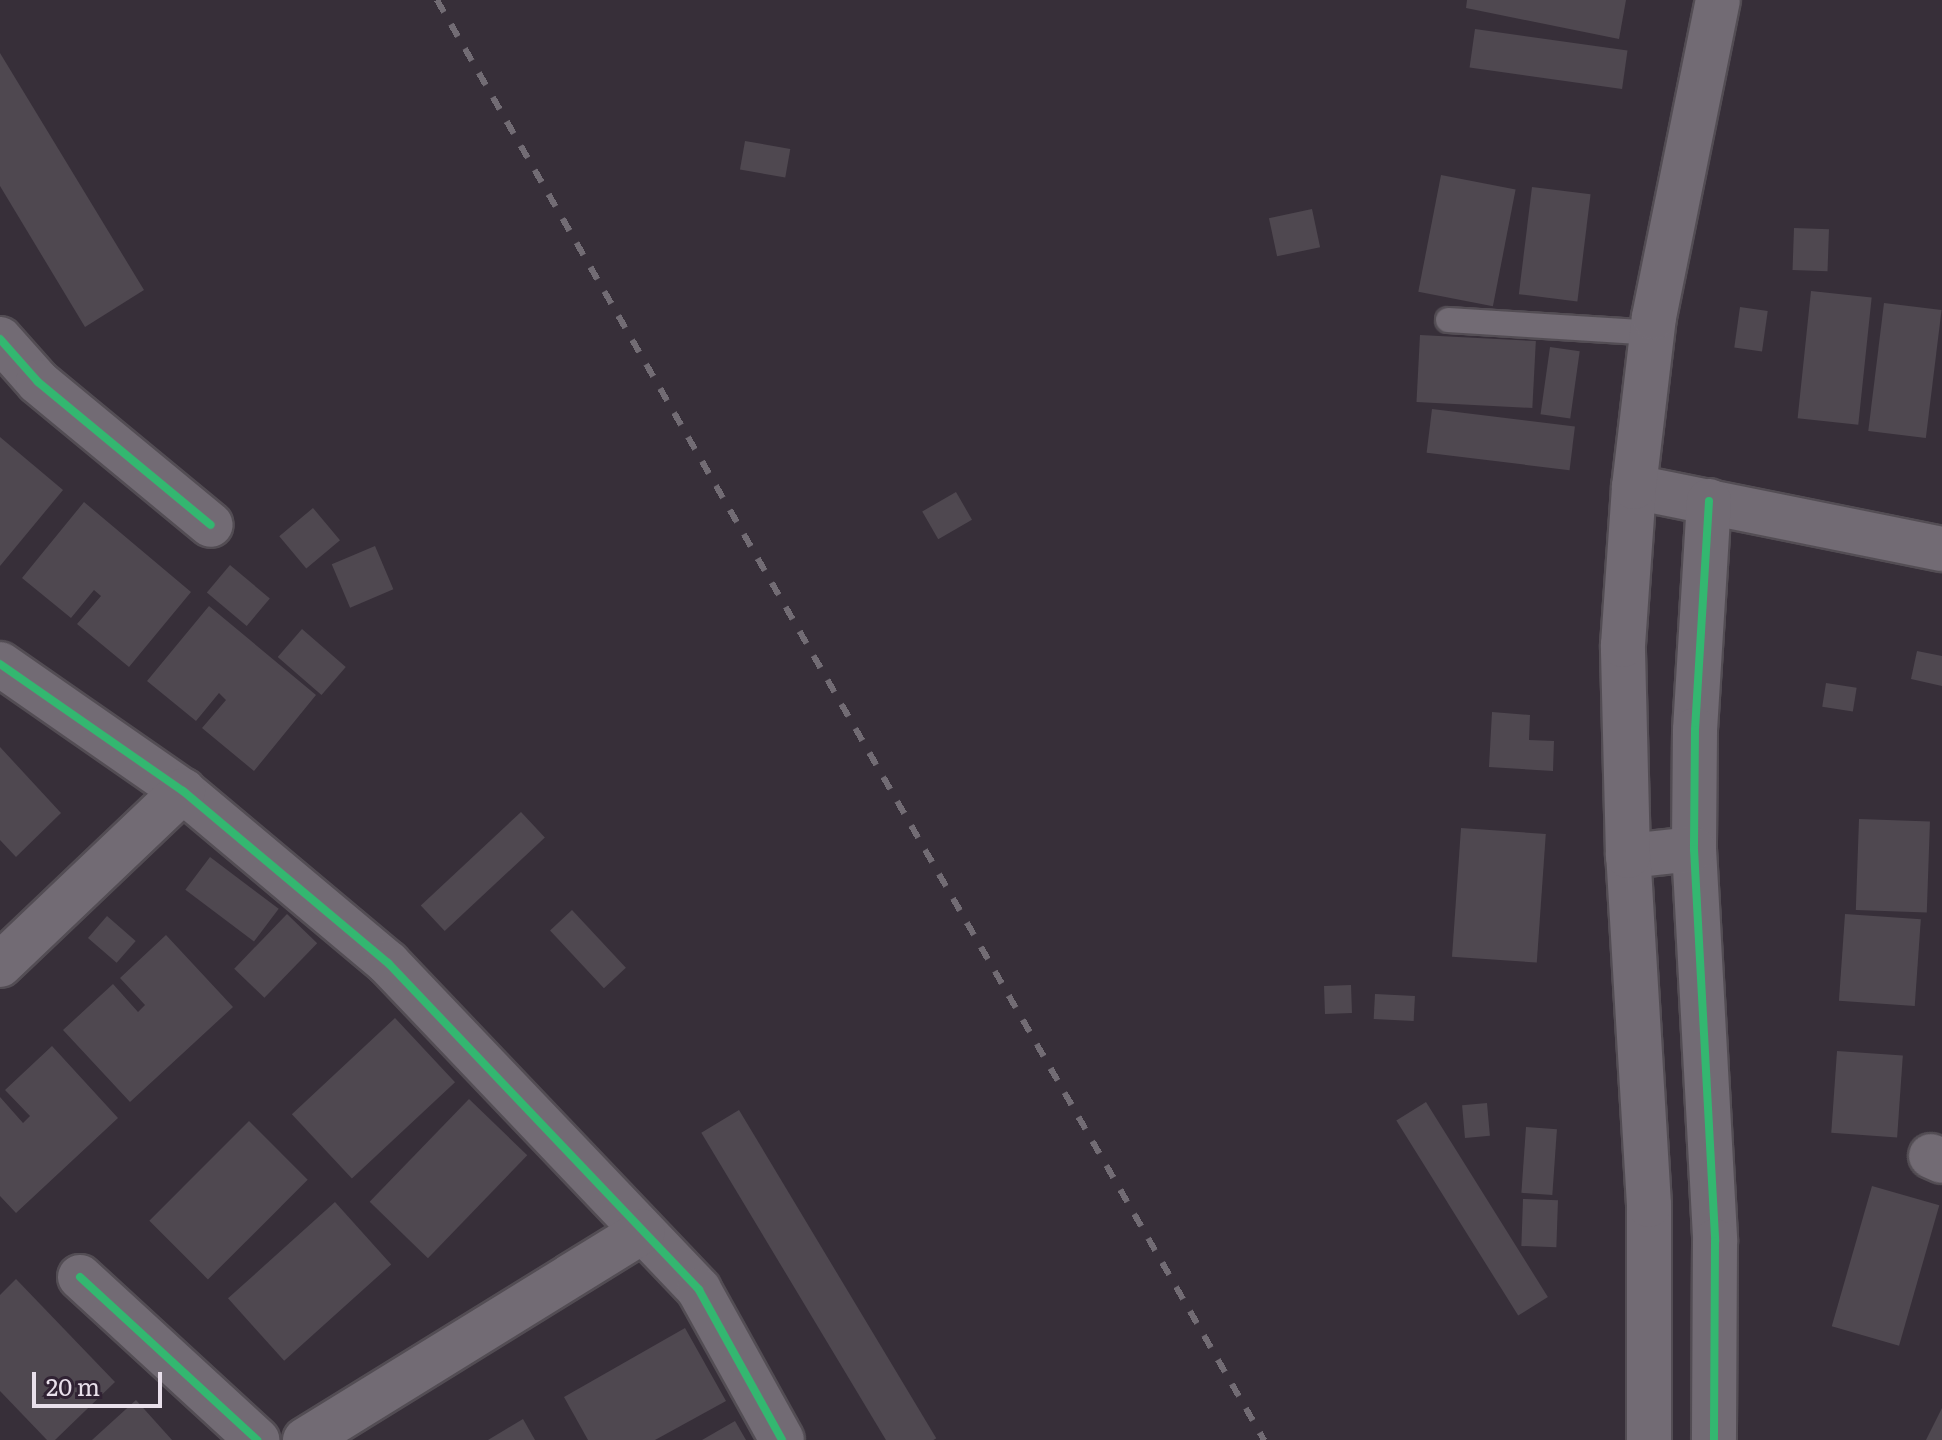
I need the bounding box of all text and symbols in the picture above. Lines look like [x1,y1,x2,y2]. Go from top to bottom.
scale bar [36,1356,166,1406]
text: 20 m [46,1368,100,1403]

